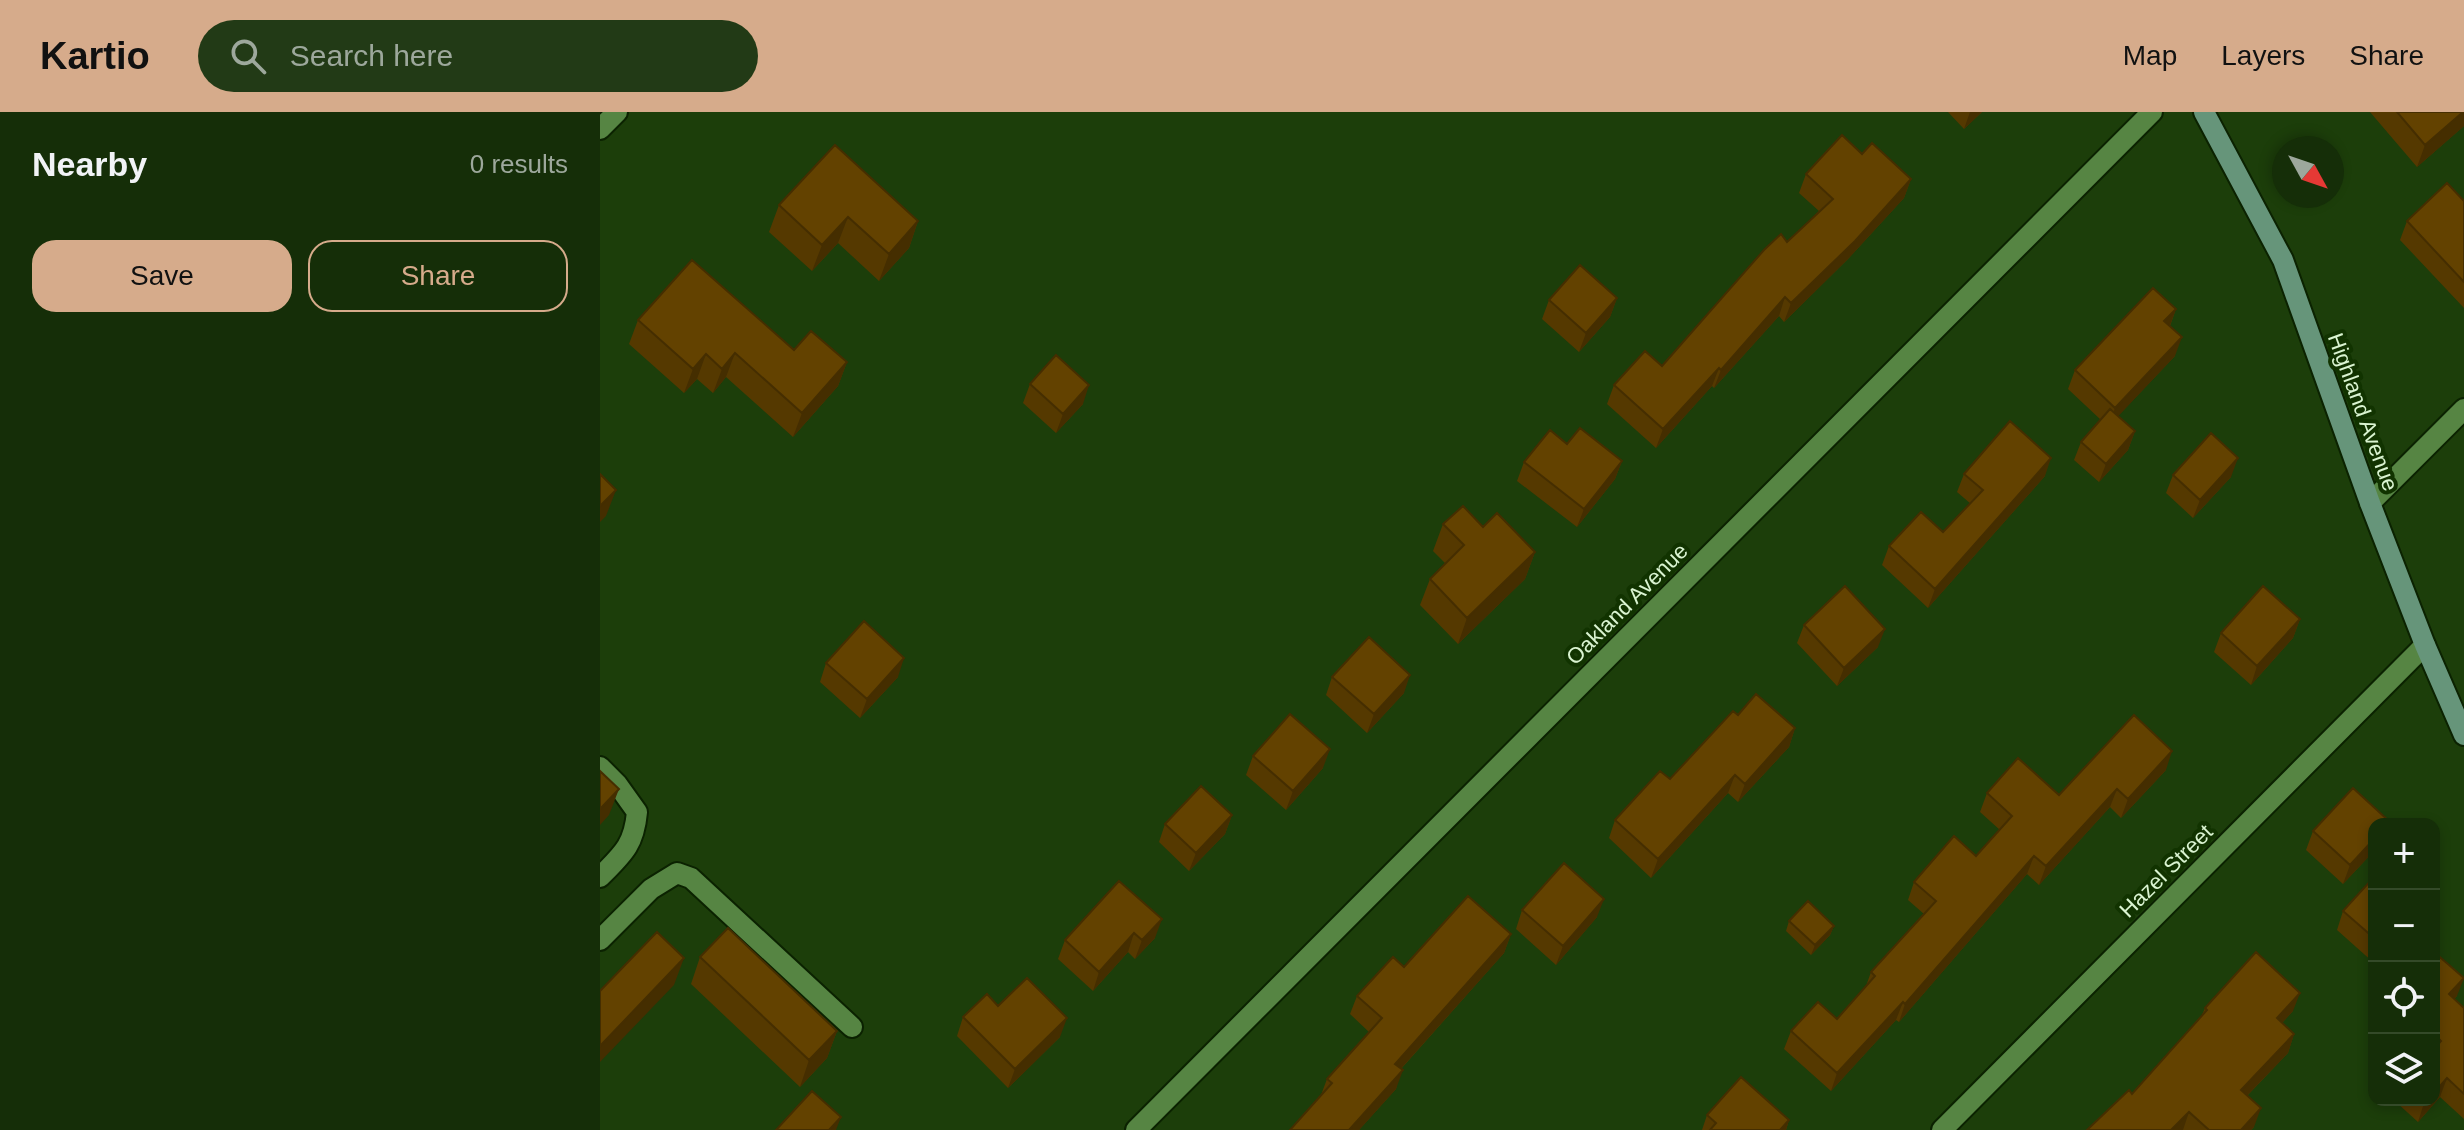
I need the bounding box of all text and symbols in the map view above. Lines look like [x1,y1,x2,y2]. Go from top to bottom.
search box [198,20,758,92]
icon: search [226,34,270,78]
text: Kartio [40,35,150,77]
text: Search here [290,39,453,72]
text: Map [2123,40,2177,71]
text: Layers [2221,40,2305,71]
text: Share [2349,40,2424,71]
north arrow [2272,136,2344,208]
text: Nearby [32,145,147,183]
text: 0 results [470,149,568,179]
button: Save [32,240,292,312]
button: Share [308,240,568,312]
street label: Highland Avenue [2323,330,2403,494]
street label: Oakland Avenue [1561,538,1693,670]
map controls [2368,818,2440,1106]
button: + [2368,818,2440,890]
street label: Hazel Street [2114,819,2218,923]
button: − [2368,890,2440,962]
button: locate [2368,962,2440,1034]
button: layers [2368,1034,2440,1106]

